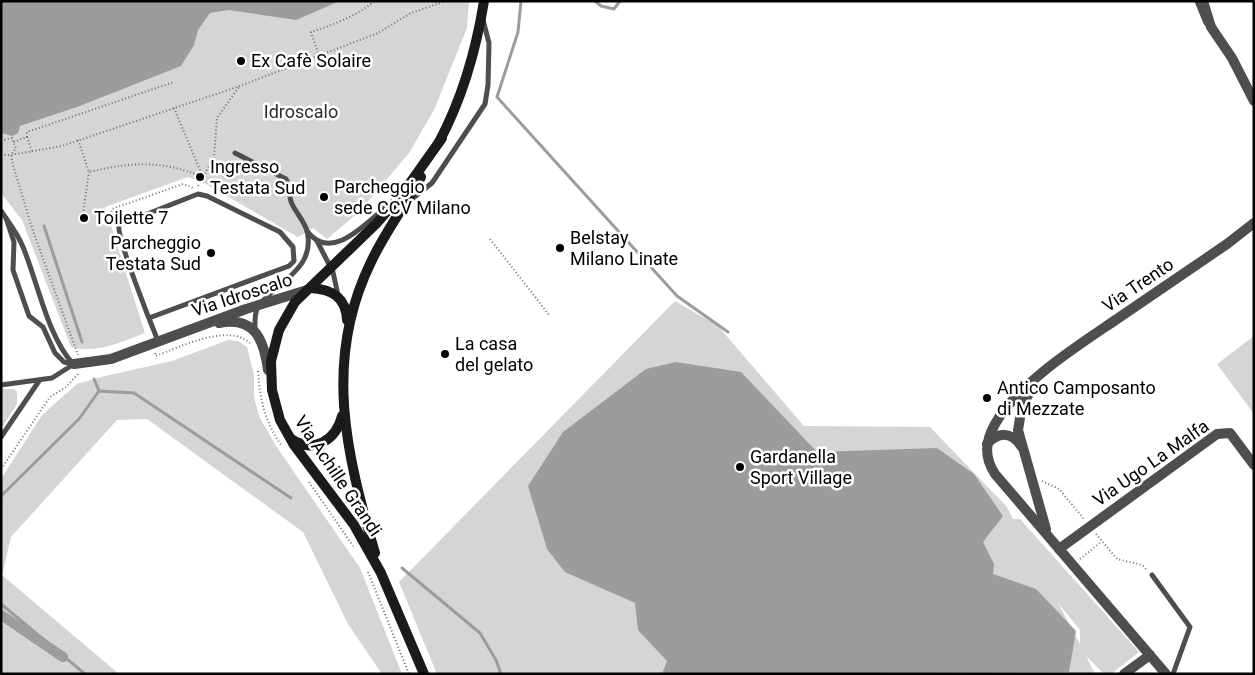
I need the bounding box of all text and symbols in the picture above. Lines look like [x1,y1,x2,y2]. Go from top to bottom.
place label: Ex Cafè Solaire [251,50,371,71]
marker: Ex Cafè Solaire [235,55,247,67]
park label: Idroscalo [264,101,338,122]
place label: Ingresso Testata Sud [210,156,305,198]
marker: Ingresso Testata Sud [194,171,206,183]
place label: Parcheggio sede CCV Milano [334,176,471,218]
marker: Parcheggio sede CCV Milano [318,191,330,203]
place label: Toilette 7 [94,207,168,228]
marker: Toilette 7 [78,212,90,224]
place label: Belstay Milano Linate [570,227,678,269]
place label: Parcheggio Testata Sud [106,232,201,274]
marker: Belstay Milano Linate [554,242,566,254]
marker: Parcheggio Testata Sud [205,247,217,259]
street label: Via Trento [1098,253,1177,316]
street label: Via Idroscalo [189,268,295,321]
place label: La casa del gelato [455,333,533,375]
marker: La casa del gelato [439,348,451,360]
place label: Antico Camposanto di Mezzate [997,377,1156,419]
marker: Antico Camposanto di Mezzate [981,392,993,404]
street label: Via Achille Grandi [290,412,386,540]
street label: Via Ugo La Malfa [1089,415,1213,510]
place label: Gardanella Sport Village [750,446,852,488]
marker: Gardanella Sport Village [734,461,746,473]

